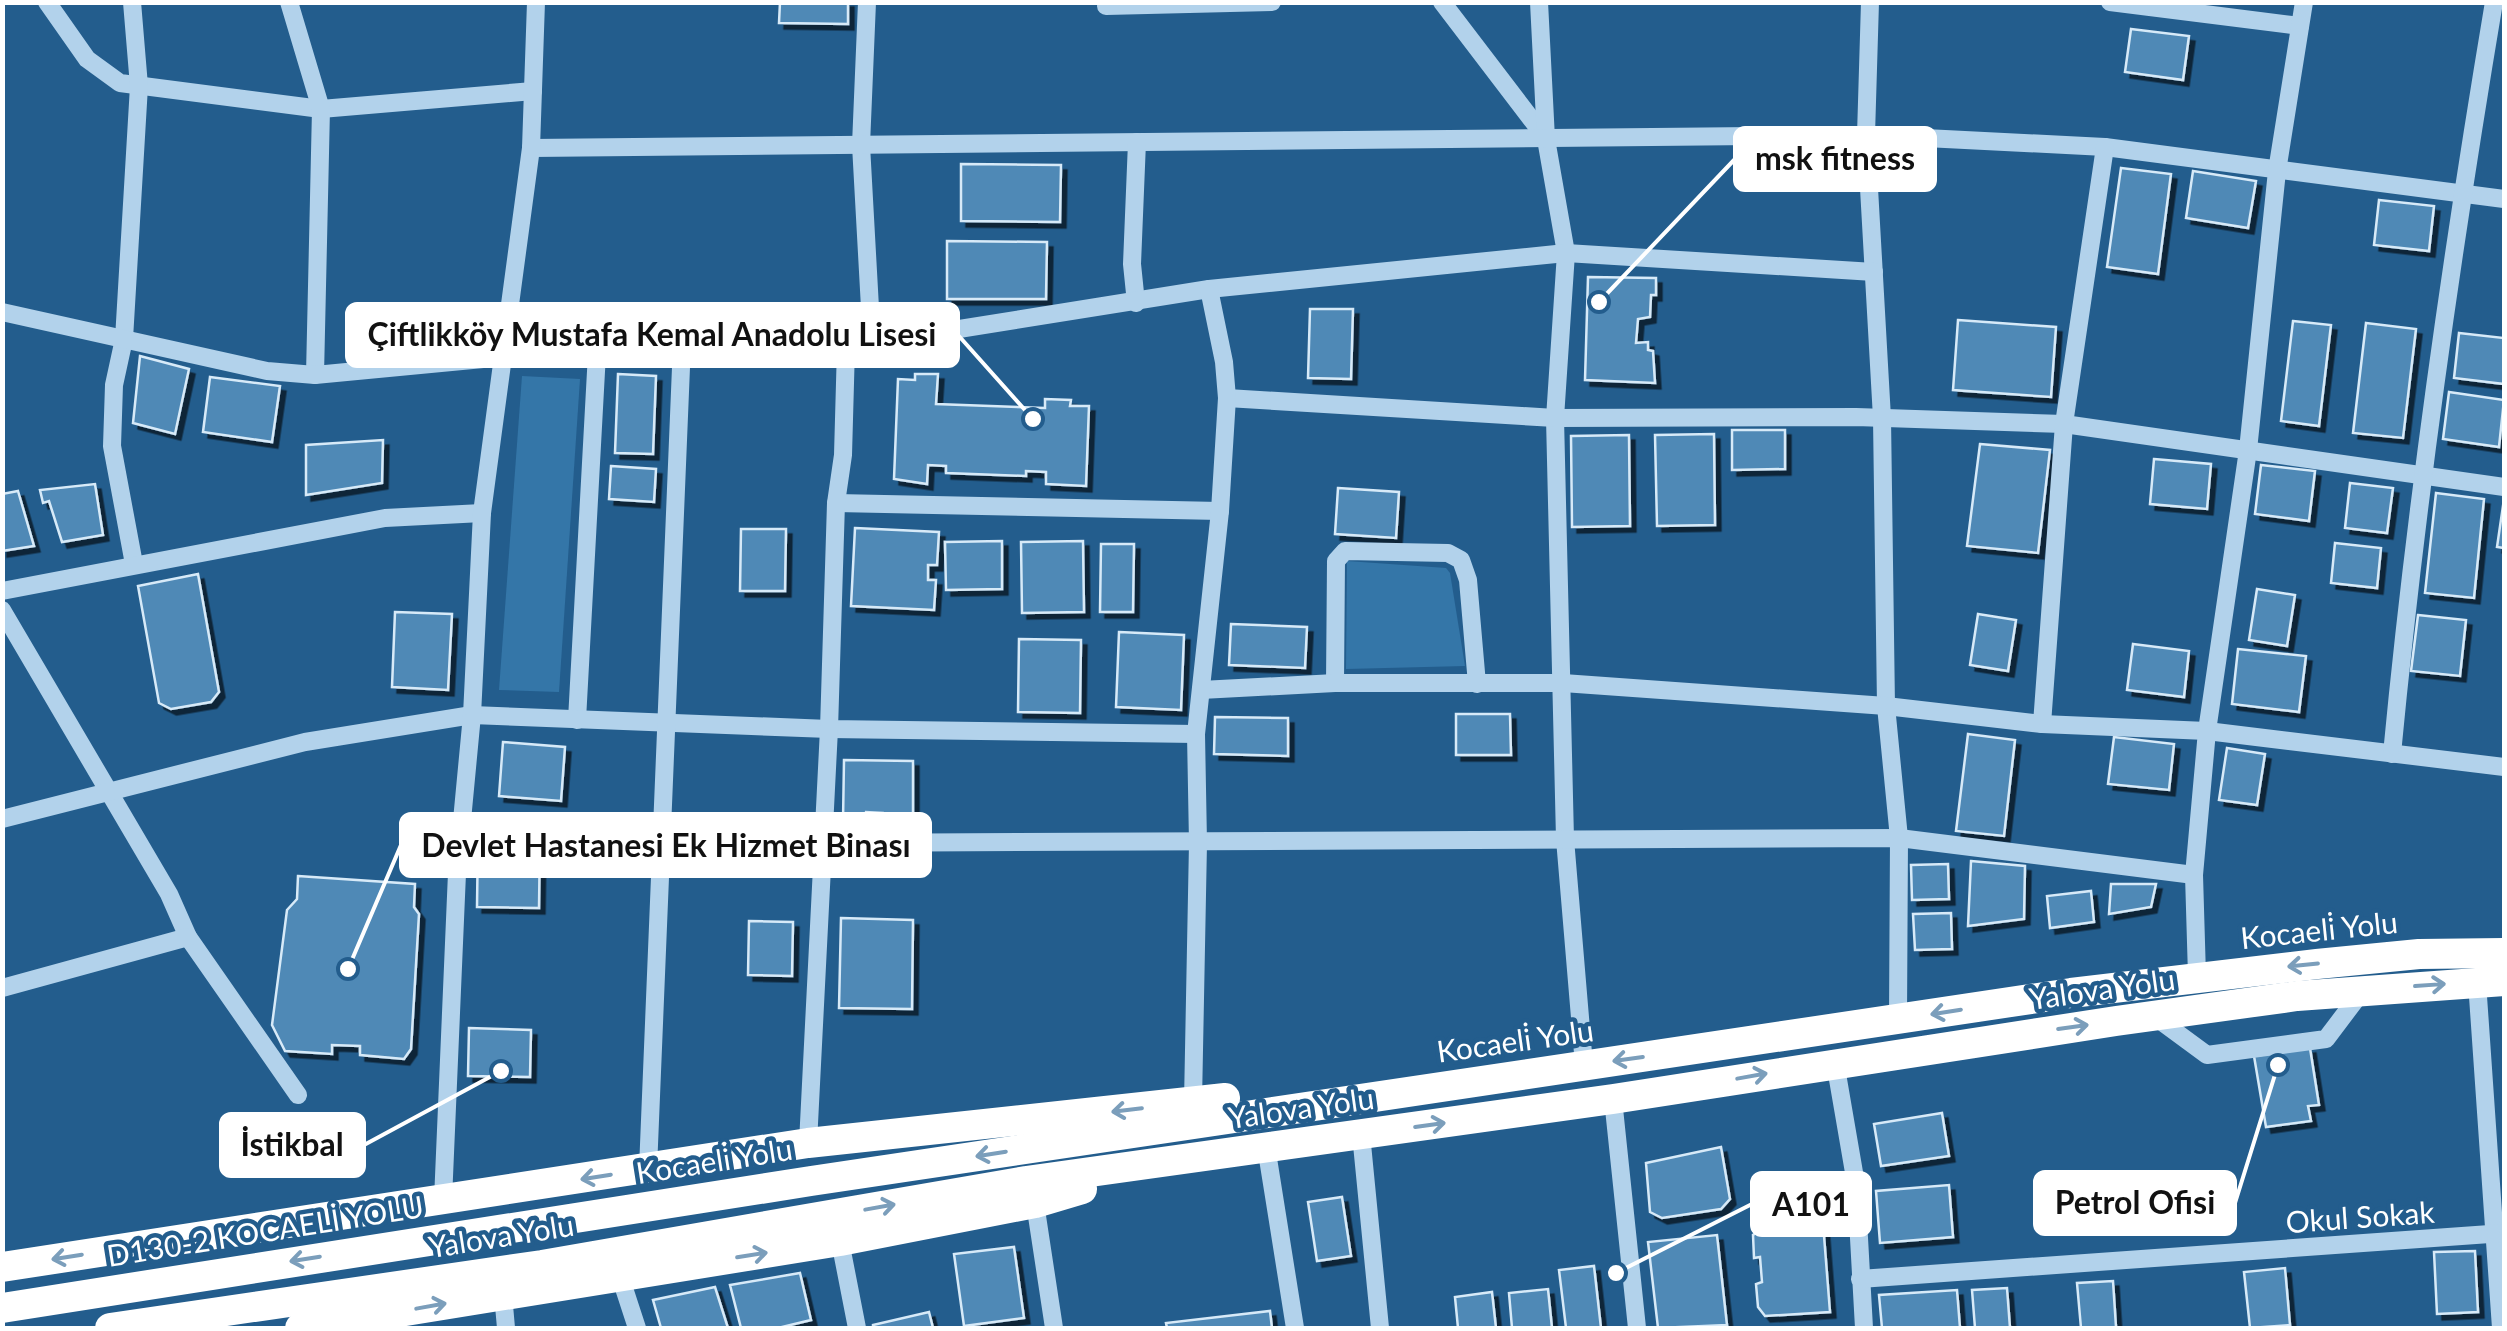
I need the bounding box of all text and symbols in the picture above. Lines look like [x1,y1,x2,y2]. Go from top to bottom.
callout: msk fitness [1735,128,1935,190]
text: msk fitness [1755,138,1915,177]
callout: Çiftlikköy Mustafa Kemal Anadolu Lisesi [347,304,958,366]
text: Çiftlikköy Mustafa Kemal Anadolu Lisesi [368,314,936,353]
callout: Devlet Hastanesi Ek Hizmet Binası [401,814,930,876]
text: Devlet Hastanesi Ek Hizmet Binası [421,825,911,864]
street label: Kocaeli̇ Yolu [2239,903,2399,955]
one-way arrow [2287,956,2319,975]
street label: Yalova Yolu [2027,960,2177,1016]
one-way arrow [2414,975,2446,994]
one-way arrow [1930,1003,1962,1021]
street label: Kocaeli̇ Yolu [1434,1011,1596,1069]
one-way arrow [2056,1017,2089,1036]
one-way arrow [1612,1050,1645,1068]
one-way arrow [1735,1066,1767,1085]
street label: Yalova Yolu [1226,1079,1376,1135]
one-way arrow [1111,1101,1143,1120]
callout: İstikbal [221,1114,364,1176]
one-way arrow [1414,1115,1446,1133]
text: İstikbal [240,1124,344,1163]
street label: Kocaeli̇ Yolu [633,1130,795,1190]
one-way arrow [976,1145,1008,1163]
one-way arrow [580,1168,613,1186]
callout: Petrol Ofisi [2035,1172,2235,1234]
callout: A101 [1752,1173,1870,1235]
text: Petrol Ofisi [2055,1182,2215,1221]
text: A101 [1771,1184,1850,1223]
street label: D130-2 KOCAELİ YOLU [104,1187,426,1273]
street label: Okul Sokak [2284,1193,2436,1239]
one-way arrow [863,1197,895,1216]
street label: Yalova Yolu [426,1206,576,1264]
one-way arrow [735,1245,768,1264]
one-way arrow [51,1248,84,1266]
one-way arrow [289,1251,321,1269]
one-way arrow [414,1296,447,1315]

